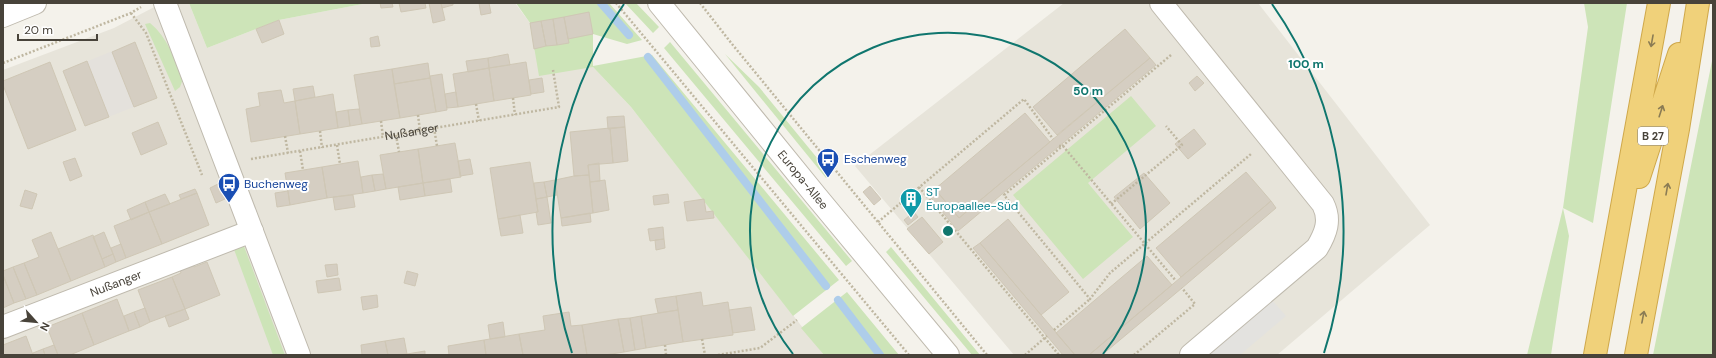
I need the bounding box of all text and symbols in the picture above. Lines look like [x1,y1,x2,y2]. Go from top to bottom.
scale bar [18,16,97,42]
text: 20 m [24,22,53,38]
one-way arrow [1648,35,1656,48]
text: 100 m [1288,56,1324,72]
text: 50 m [1073,83,1103,99]
one-way arrow [1658,105,1665,118]
street label: Nußanger [384,119,440,144]
road number: B 27 [1638,127,1668,145]
bus stop icon: Eschenweg [815,146,841,179]
street label: Europa-Allee [774,147,832,213]
place label: Eschenweg [844,151,907,167]
bus stop icon: Buchenweg [216,171,242,204]
place label: Buchenweg [244,176,308,192]
one-way arrow [1663,183,1671,196]
place label: ST Europaallee-Süd [926,184,1018,214]
building icon: ST Europaallee-Süd [898,186,924,219]
centre of rings [941,224,955,238]
street label: Nußanger [88,266,145,301]
north arrow [16,302,56,342]
one-way arrow [1639,311,1647,324]
text: N [37,320,53,333]

